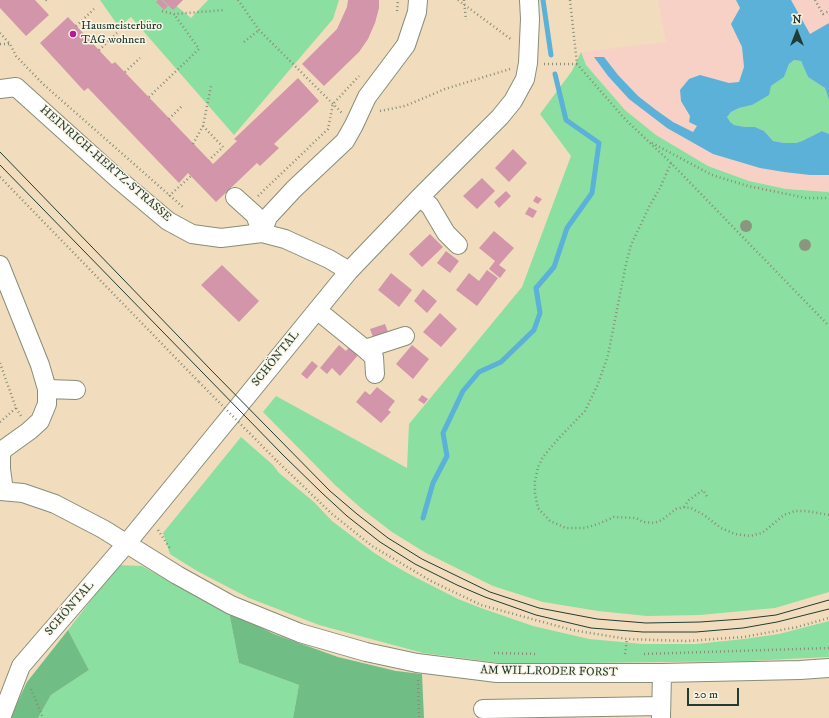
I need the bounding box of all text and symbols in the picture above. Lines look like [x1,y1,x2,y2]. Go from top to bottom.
north arrow [777,12,817,52]
text: N [792,13,802,27]
place label: Hausmeisterbüro TAG wohnen [81,20,162,48]
marker: Hausmeisterbüro TAG wohnen [68,29,78,39]
street label: HEINRICH-HERTZ-STRASSE [36,103,174,225]
street label: SCHÖNTAL [249,328,303,390]
street label: SCHÖNTAL [42,579,98,639]
street label: AM WILLRODER FORST [480,664,618,680]
scale bar [689,680,741,706]
text: 20 m [694,687,718,702]

